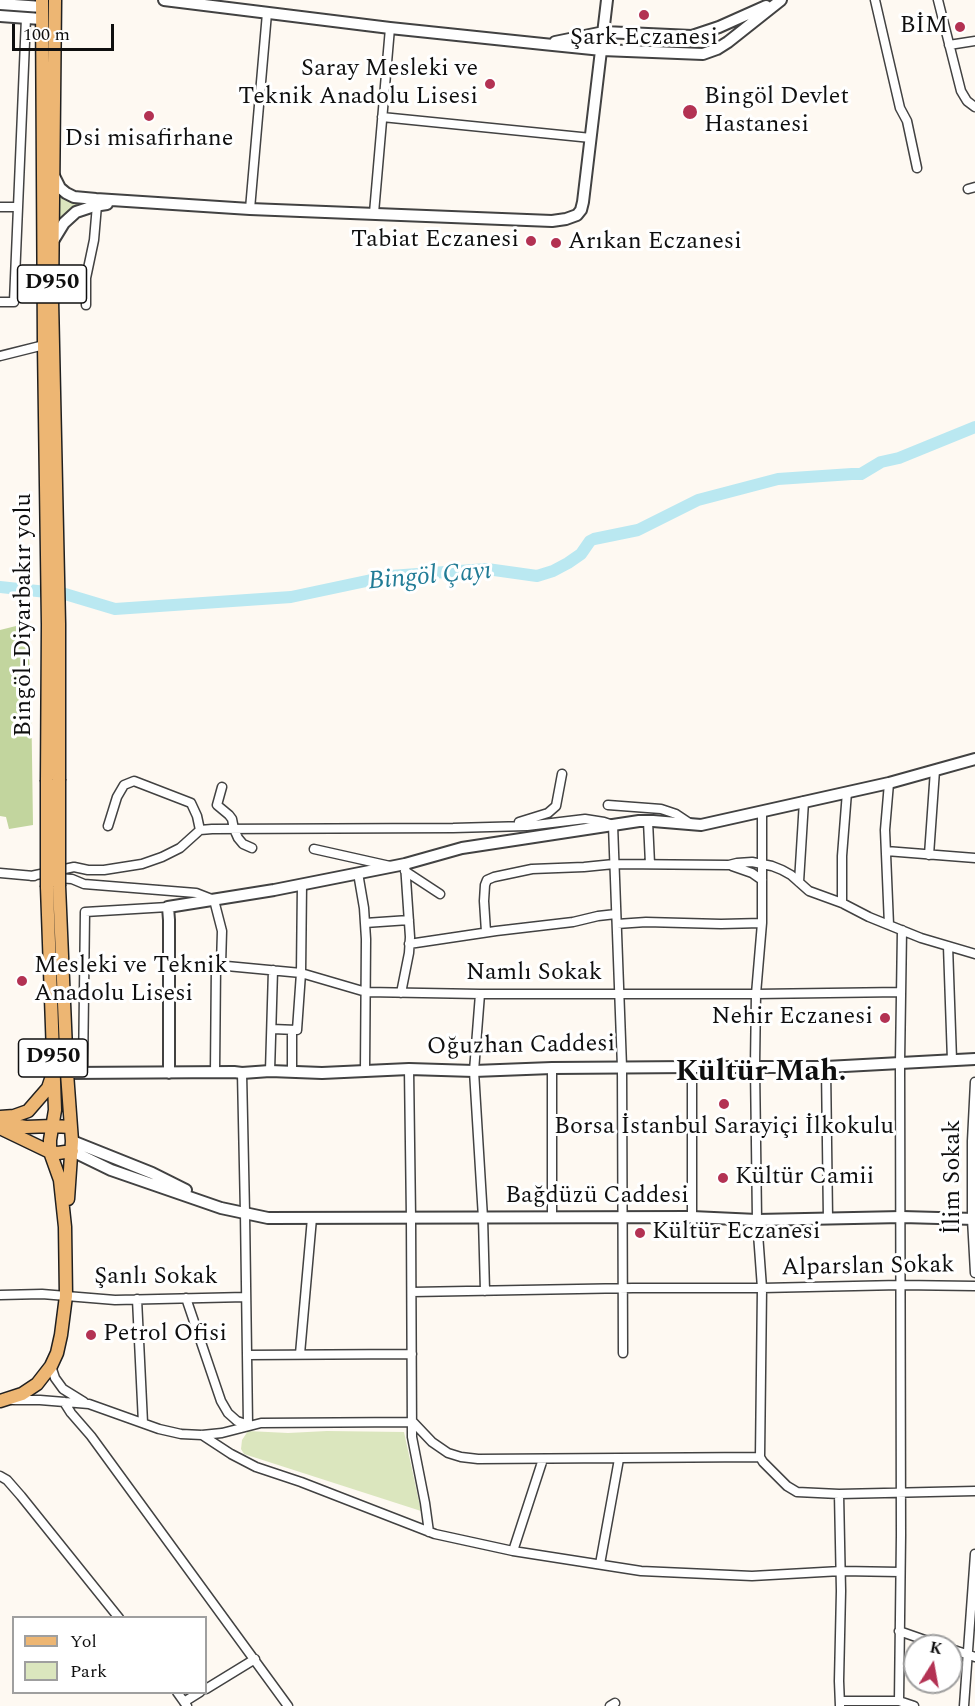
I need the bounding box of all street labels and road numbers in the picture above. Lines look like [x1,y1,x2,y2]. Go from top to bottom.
road number: D950 [17,265,86,303]
street label: Bingöl-Diyarbakır yolu [11,493,39,737]
street label: Namlı Sokak [466,960,602,988]
street label: Oğuzhan Caddesi [427,1031,615,1063]
road number: D950 [19,1039,88,1077]
street label: İlim Sokak [940,1120,968,1234]
street label: Bağdüzü Caddesi [505,1183,689,1211]
street label: Alparslan Sokak [781,1252,955,1284]
street label: Şanlı Sokak [94,1264,218,1292]

